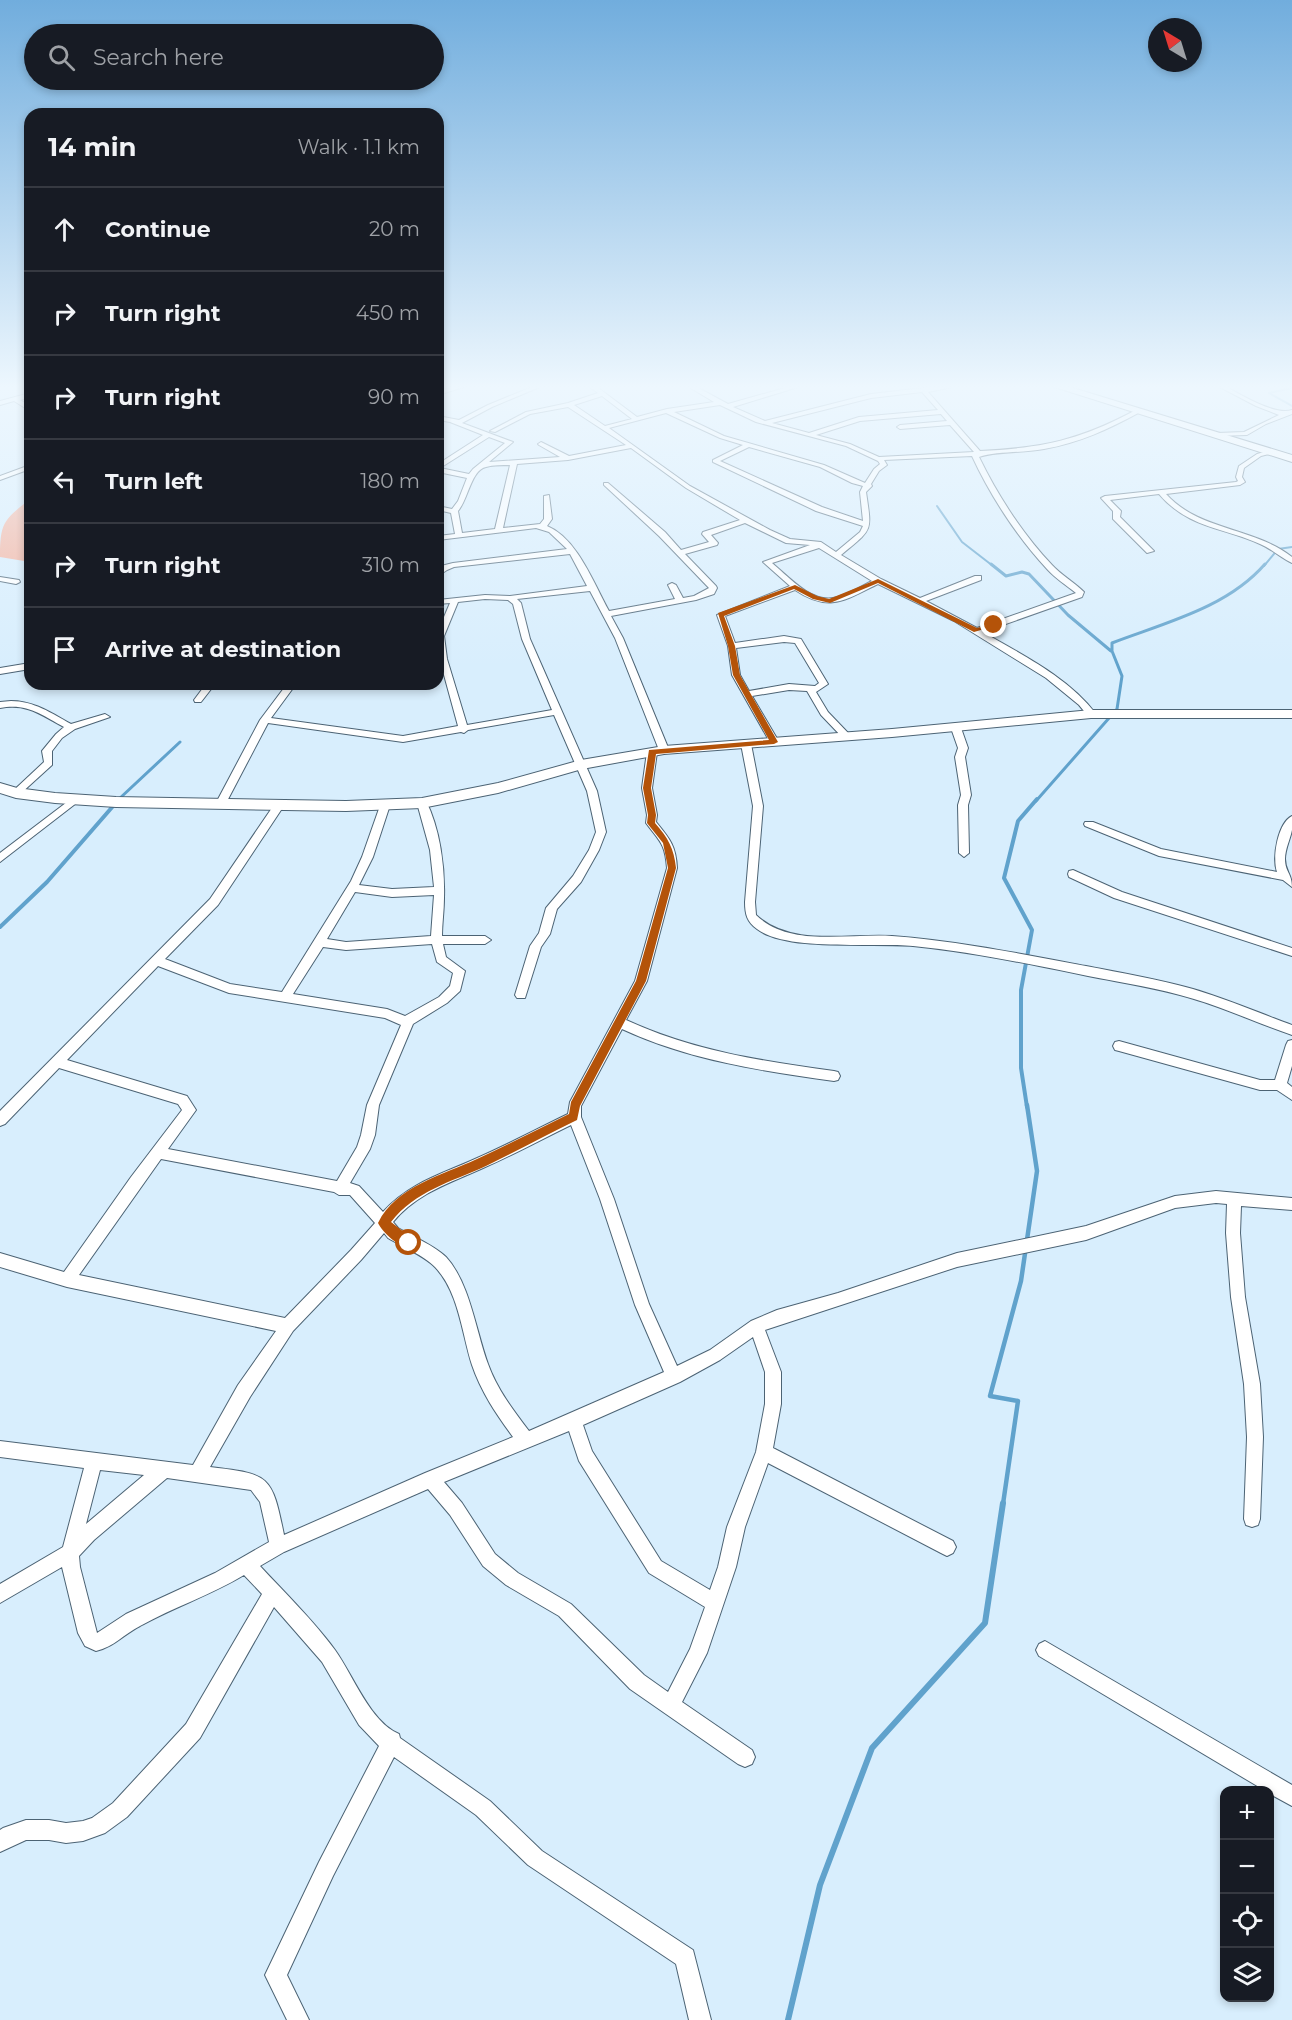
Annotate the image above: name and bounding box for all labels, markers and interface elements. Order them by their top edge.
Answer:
north arrow [1148,18,1202,72]
search box [24,24,444,90]
icon: search [45,41,78,74]
text: Search here [93,44,224,71]
text: 14 min [48,131,137,163]
text: Walk · 1.1 km [298,135,420,159]
icon: ahead [48,213,81,246]
text: Continue [105,216,211,243]
text: 20 m [369,217,420,241]
icon: right [48,297,81,330]
text: Turn right [105,300,220,327]
text: 450 m [356,301,420,325]
icon: right [48,381,81,414]
text: Turn right [105,384,220,411]
text: 90 m [368,385,420,409]
icon: left [48,465,81,498]
text: Turn left [105,468,203,495]
text: 180 m [360,469,420,493]
icon: right [48,549,81,582]
text: Turn right [105,552,220,579]
text: 310 m [362,553,420,577]
route end [980,611,1006,637]
icon: arrive [48,633,81,666]
text: Arrive at destination [105,636,341,663]
route start [395,1229,421,1255]
map controls [1220,1786,1274,2002]
button: + [1220,1786,1274,1840]
button: − [1220,1840,1274,1894]
button: locate [1220,1894,1274,1948]
button: layers [1220,1948,1274,2002]

